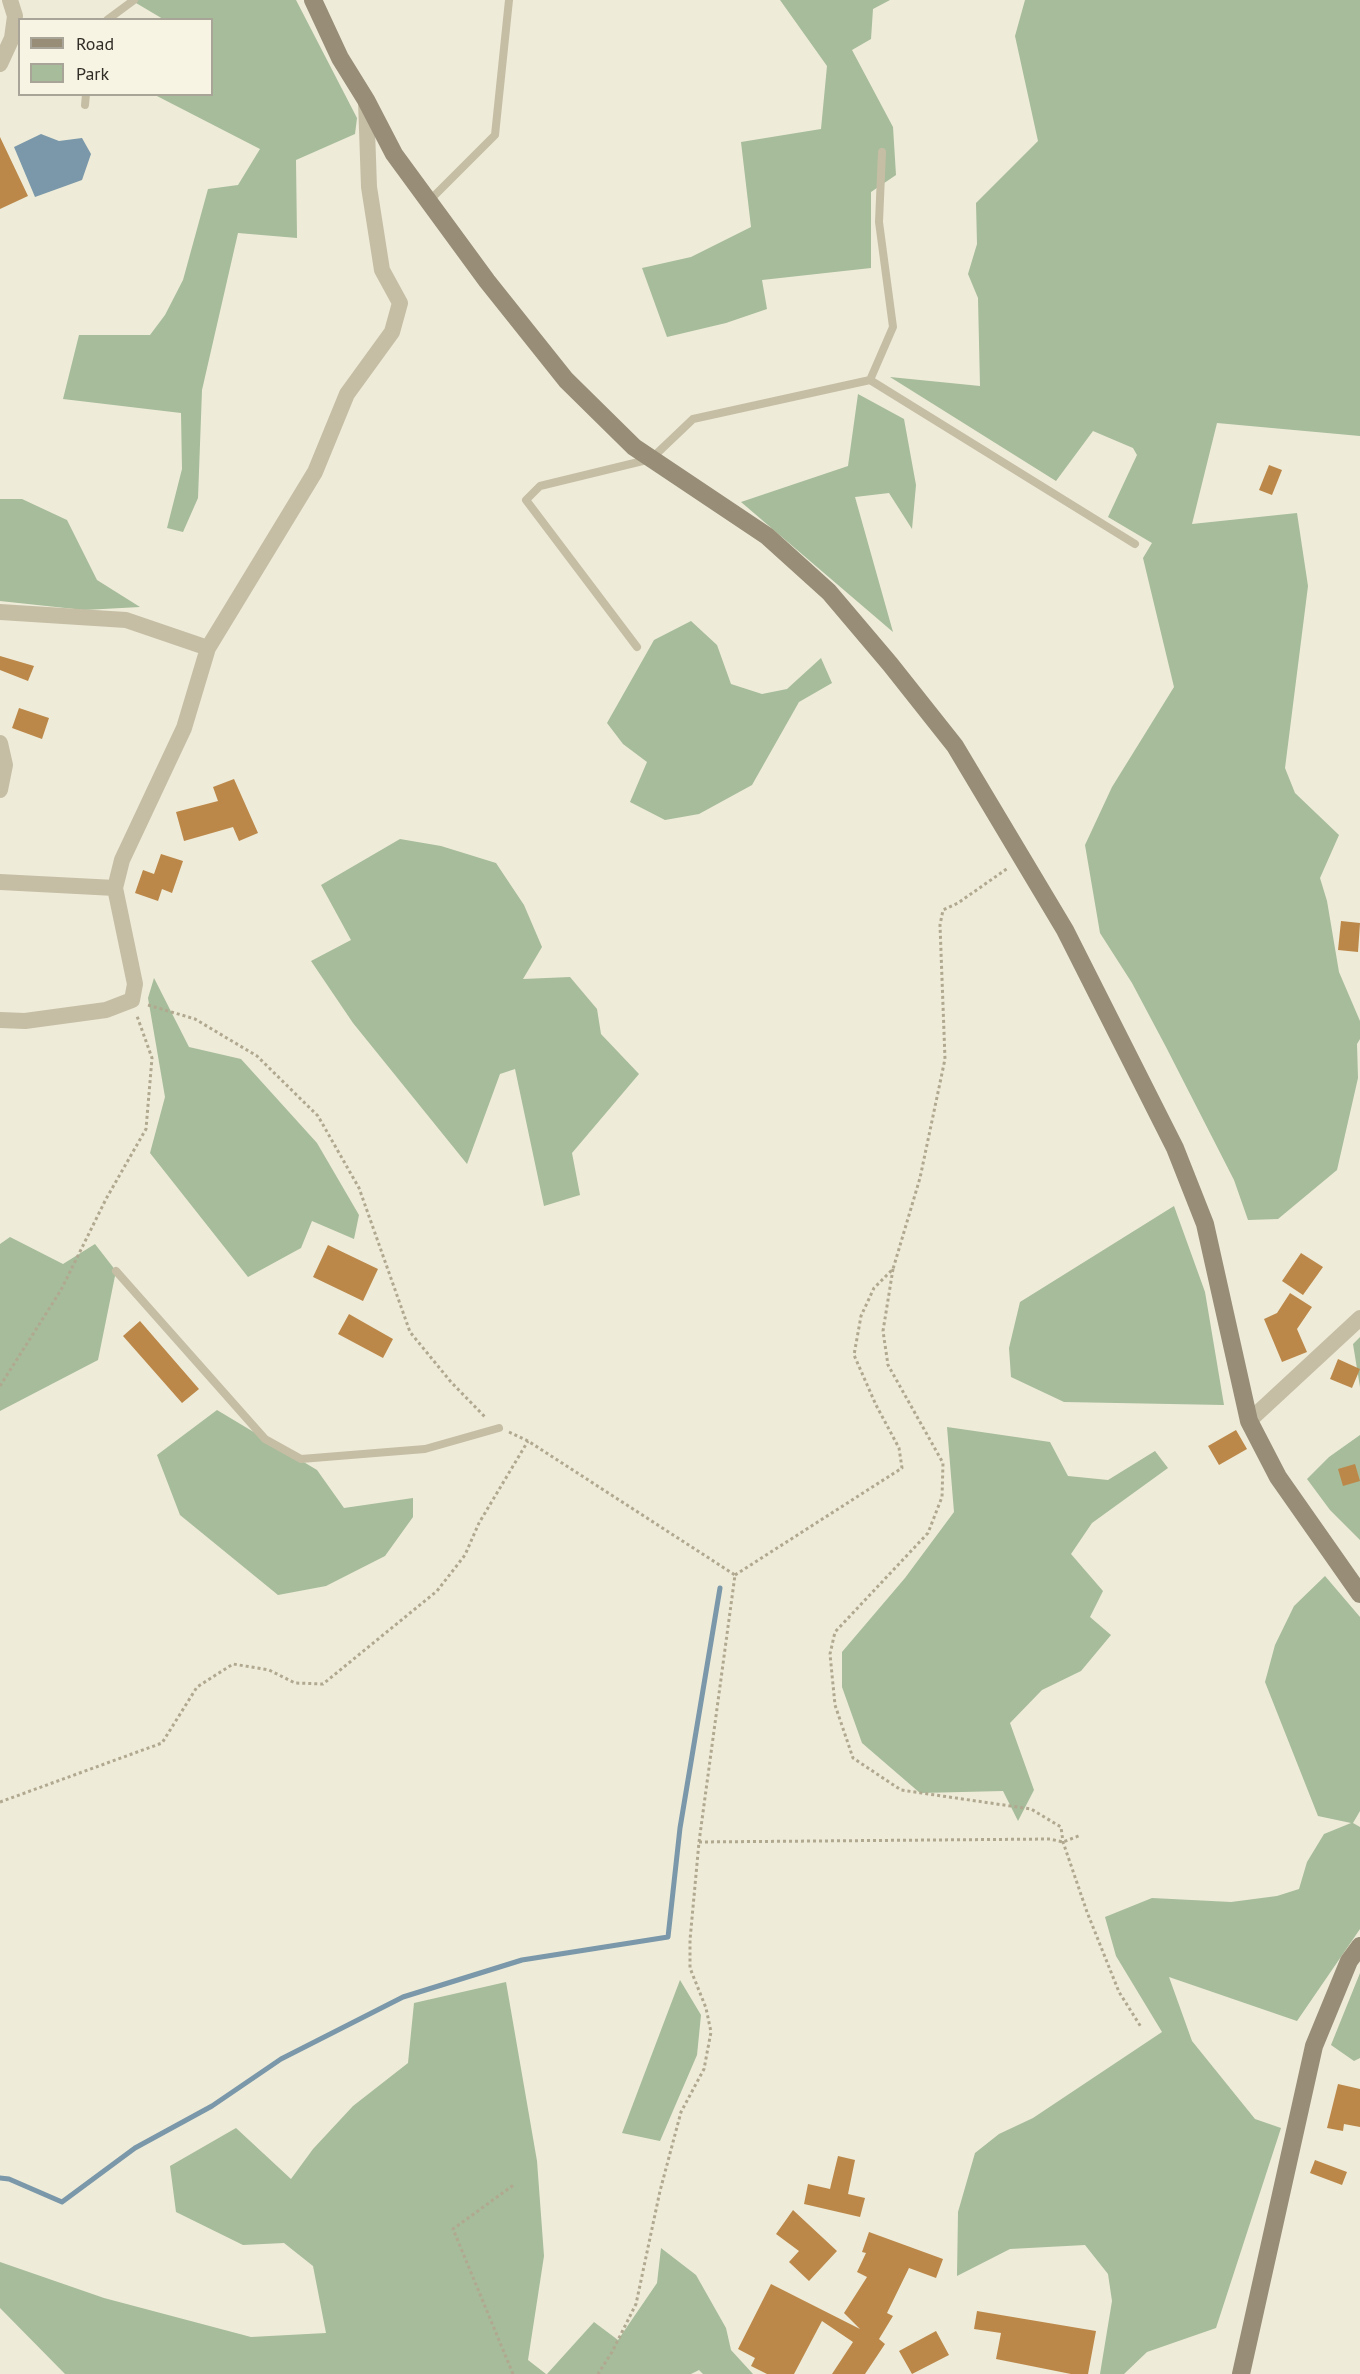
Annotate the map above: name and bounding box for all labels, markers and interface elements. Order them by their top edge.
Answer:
legend [18,18,213,96]
text: Road [76,32,114,55]
text: Park [76,62,109,85]

